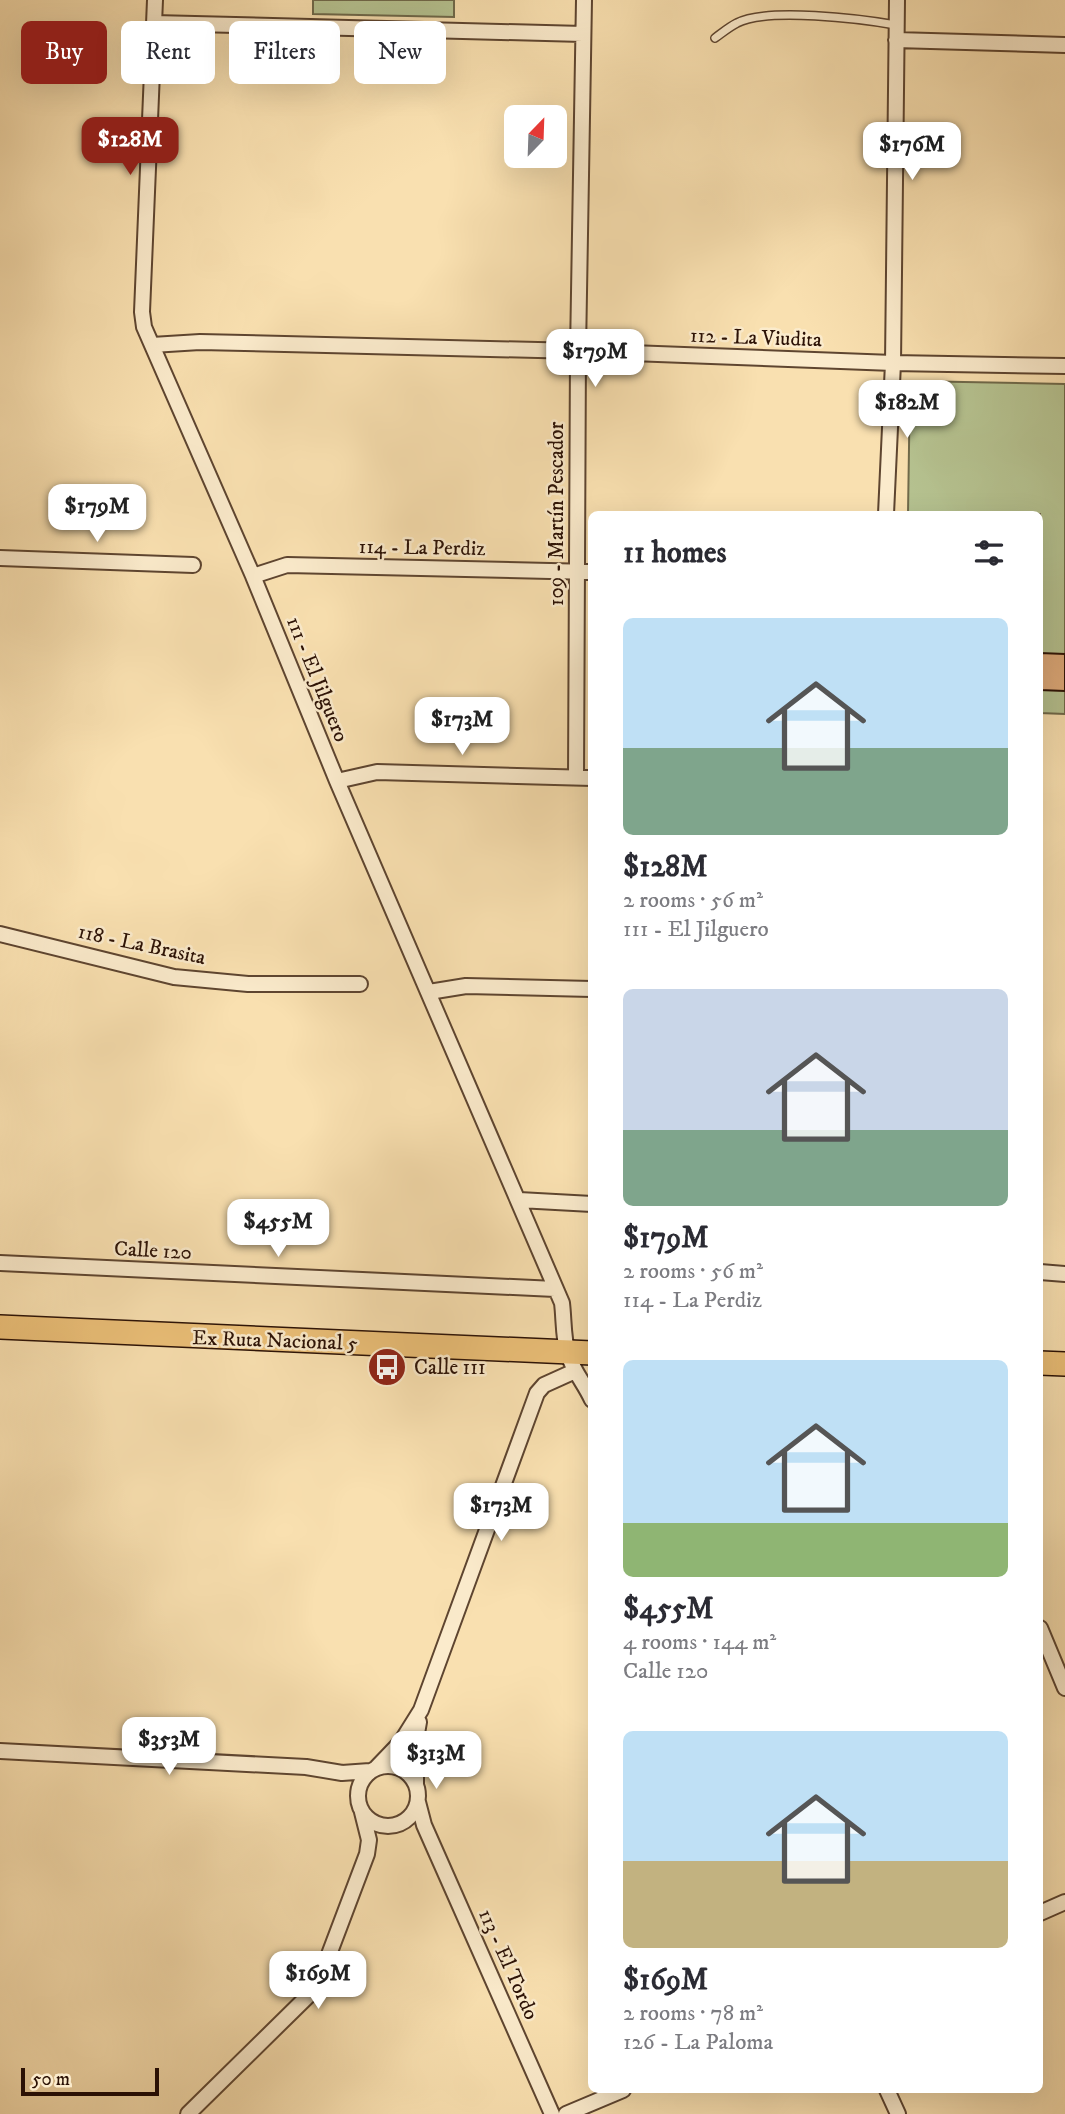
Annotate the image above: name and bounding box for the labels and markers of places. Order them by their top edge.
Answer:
pin: $128M [81,118,179,177]
pin: $176M [863,122,961,182]
pin: $179M [546,330,644,389]
pin: $182M [858,380,956,440]
pin: $179M [48,484,146,544]
pin: $173M [413,698,511,757]
pin: $455M [229,1200,327,1259]
bus stop icon: Calle 111 [366,1346,408,1388]
place label: Calle 111 [414,1355,486,1381]
pin: $173M [452,1484,550,1543]
pin: $353M [120,1718,218,1777]
pin: $313M [387,1732,485,1791]
pin: $169M [269,1952,367,2011]

